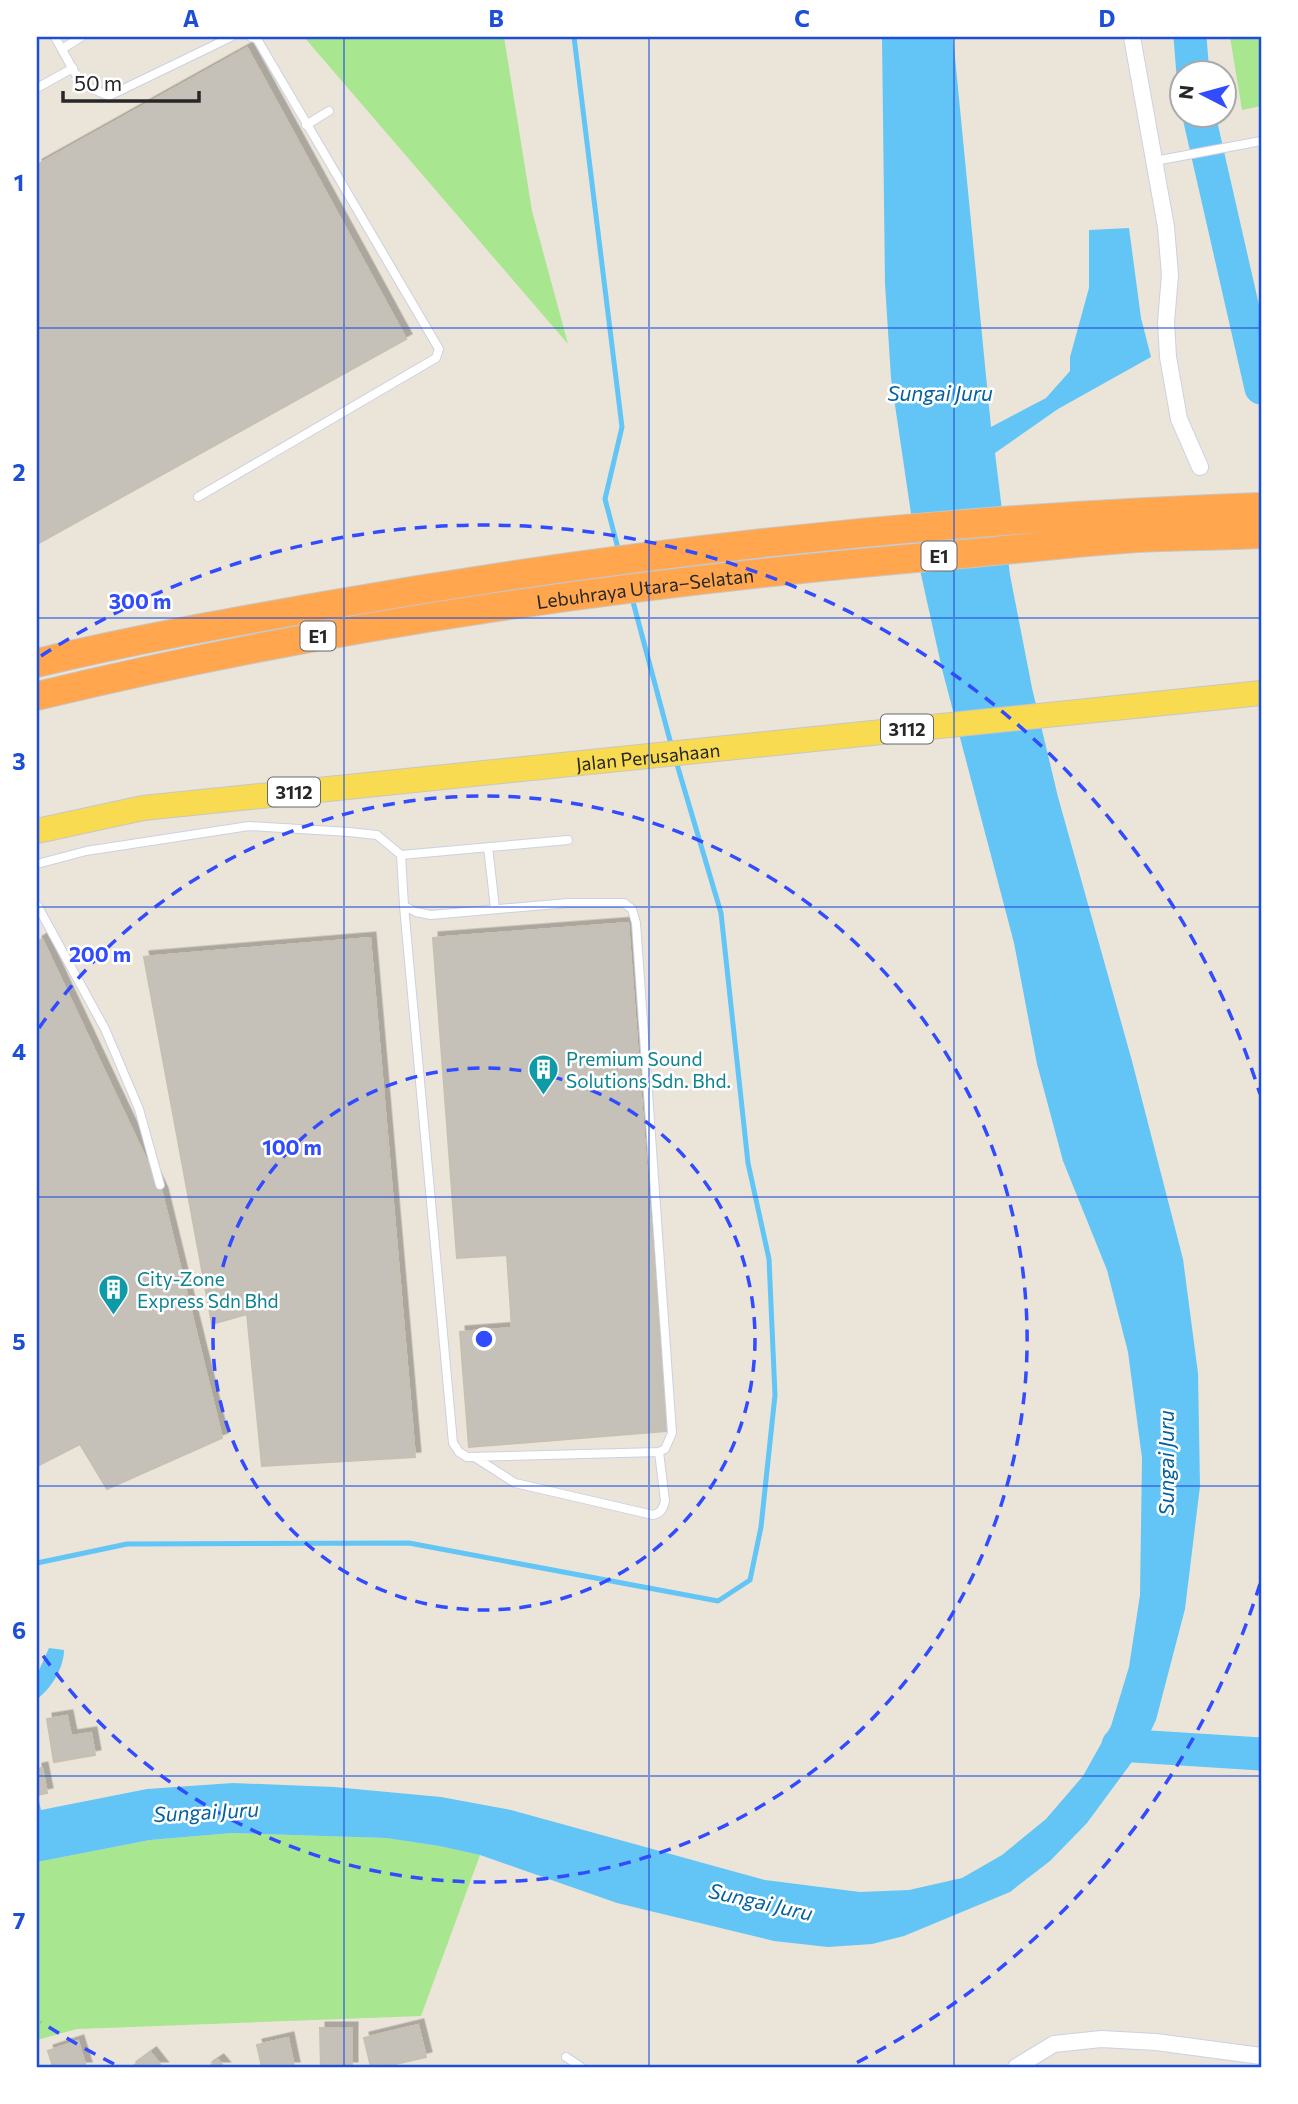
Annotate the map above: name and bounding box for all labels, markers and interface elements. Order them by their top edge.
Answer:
text: A [183,4,200,32]
text: B [488,4,504,32]
text: C [794,4,810,32]
text: D [1099,4,1116,32]
scale bar [63,60,200,104]
north arrow [1168,60,1238,130]
text: 50 m [74,70,122,95]
text: N [1173,84,1198,100]
text: 1 [14,168,24,196]
water label: Sungai Juru [887,380,993,405]
text: 2 [12,458,26,486]
road number: E1 [922,542,956,570]
street label: Lebuhraya Utara–Selatan [535,563,755,613]
text: 300 m [109,588,171,613]
road number: E1 [300,622,336,650]
road number: 3112 [881,714,933,744]
street label: Jalan Perusahaan [575,737,721,775]
text: 3 [12,747,26,775]
road number: 3112 [268,778,320,806]
text: 200 m [69,941,131,966]
text: 4 [12,1037,26,1065]
place label: Premium Sound Solutions Sdn. Bhd. [566,1047,731,1092]
building icon: Premium Sound Solutions Sdn. Bhd. [526,1052,560,1096]
text: 100 m [262,1134,322,1159]
place label: City-Zone Express Sdn Bhd [137,1267,279,1312]
building icon: City-Zone Express Sdn Bhd [97,1272,131,1316]
text: 5 [12,1327,26,1355]
centre of rings [472,1327,496,1351]
water label: Sungai Juru [1153,1410,1178,1516]
text: 6 [12,1616,26,1644]
water label: Sungai Juru [153,1796,260,1826]
water label: Sungai Juru [707,1877,816,1925]
text: 7 [13,1906,25,1934]

